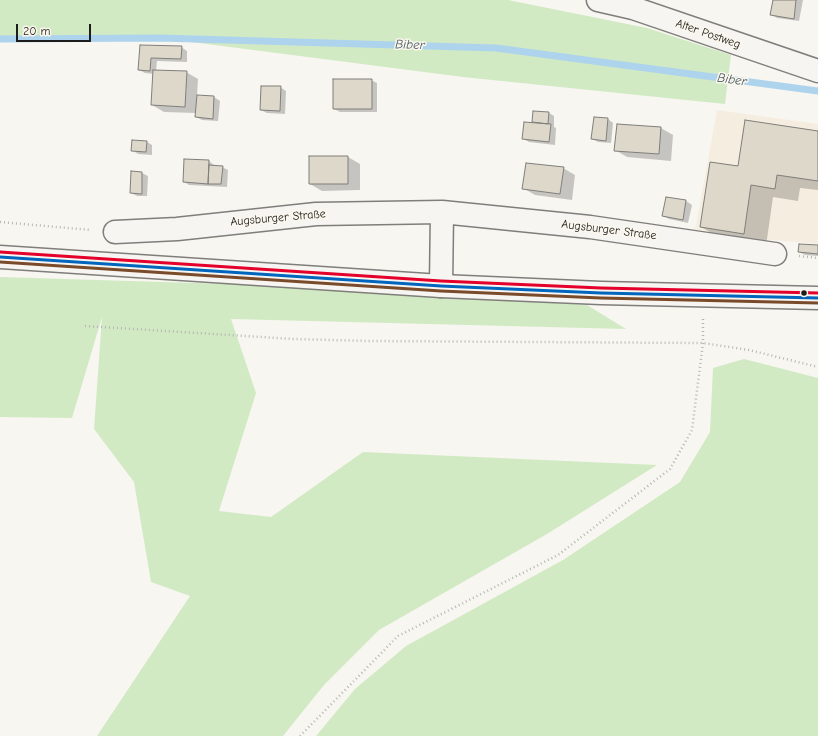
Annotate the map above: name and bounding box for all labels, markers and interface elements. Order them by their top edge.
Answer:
scale bar [18,16,93,42]
street label: Alter Postweg [674,16,742,52]
text: 20 m [23,24,51,38]
water label: Biber [395,37,425,53]
water label: Biber [716,70,748,90]
street label: Augsburger Straße [230,207,326,229]
street label: Augsburger Straße [561,217,657,243]
unlabelled marker [799,288,809,298]

